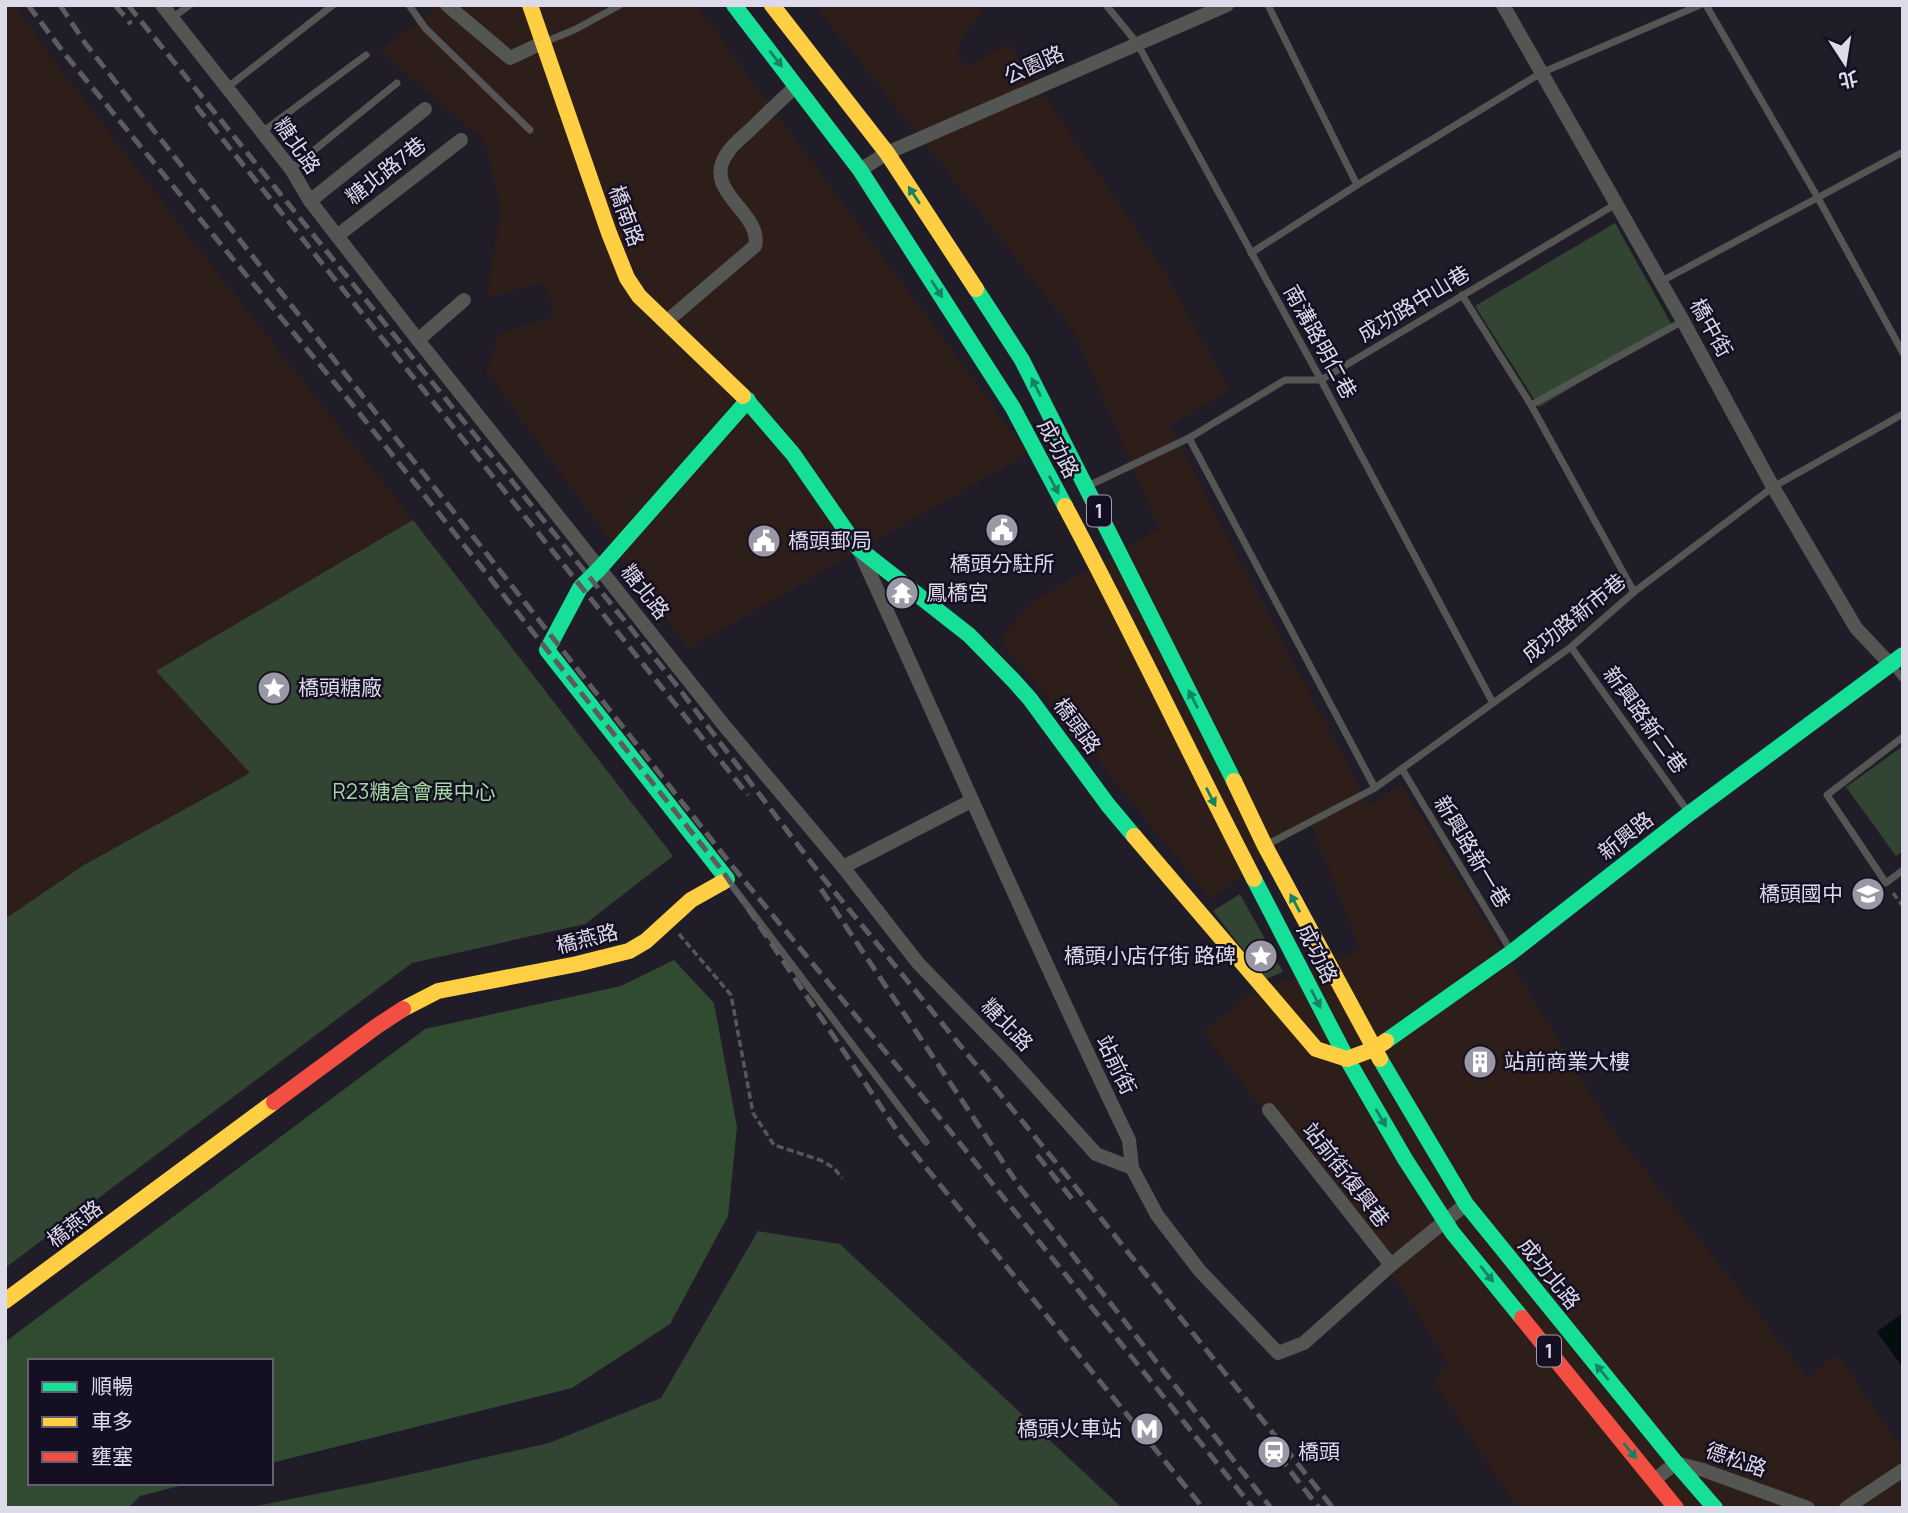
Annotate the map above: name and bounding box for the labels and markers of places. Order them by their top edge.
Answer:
public building icon: 橋頭分駐所 [983,511,1021,549]
public building icon: 橋頭郵局 [745,522,783,560]
place label: 橋頭郵局 [788,526,872,554]
place label: 橋頭分駐所 [950,549,1055,577]
temple icon: 鳳橋宮 [883,574,921,612]
place label: 鳳橋宮 [926,578,989,606]
place icon: 橋頭糖廠 [255,669,293,707]
place label: 橋頭糖廠 [298,673,382,701]
school or university icon: 橋頭國中 [1849,875,1887,913]
place label: 橋頭國中 [1759,879,1843,907]
place icon: 橋頭小店仔街 路碑 [1242,937,1280,975]
place label: 橋頭小店仔街 路碑 [1064,941,1236,969]
building icon: 站前商業大樓 [1461,1043,1499,1081]
place label: 站前商業大樓 [1504,1047,1630,1075]
metro station icon: 橋頭火車站 [1128,1410,1166,1448]
place label: 橋頭火車站 [1017,1414,1122,1442]
station icon: 橋頭 [1255,1433,1293,1471]
place label: 橋頭 [1298,1437,1340,1465]

